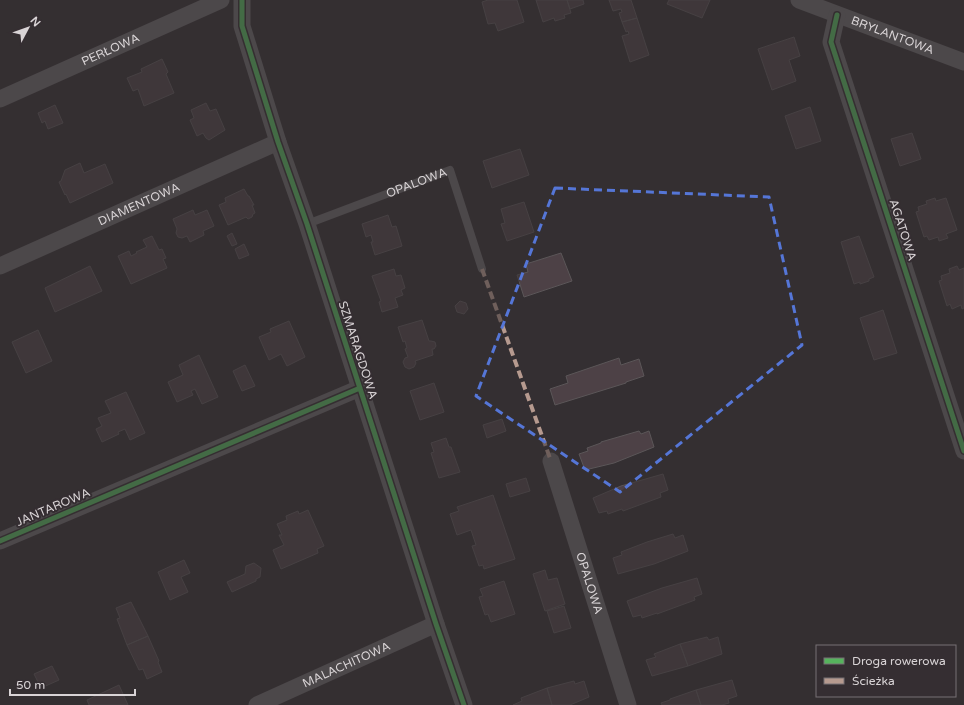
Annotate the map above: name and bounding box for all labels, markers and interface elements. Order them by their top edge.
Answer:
north arrow [8,8,48,48]
street label: BRYLANTOWA [849,13,936,57]
text: N [27,14,43,29]
street label: PERŁOWA [79,30,142,69]
street label: OPALOWA [384,165,449,201]
street label: DIAMENTOWA [96,180,182,228]
street label: AGATOWA [886,197,920,263]
street label: SZMARAGDOWA [336,299,380,401]
street label: JANTAROWA [14,485,92,529]
street label: OPALOWA [573,550,606,616]
street label: MALACHITOWA [300,639,392,691]
legend [816,645,956,697]
text: Droga rowerowa [852,654,946,668]
scale bar [10,671,135,697]
text: Ścieżka [852,674,895,688]
text: 50 m [16,678,45,692]

